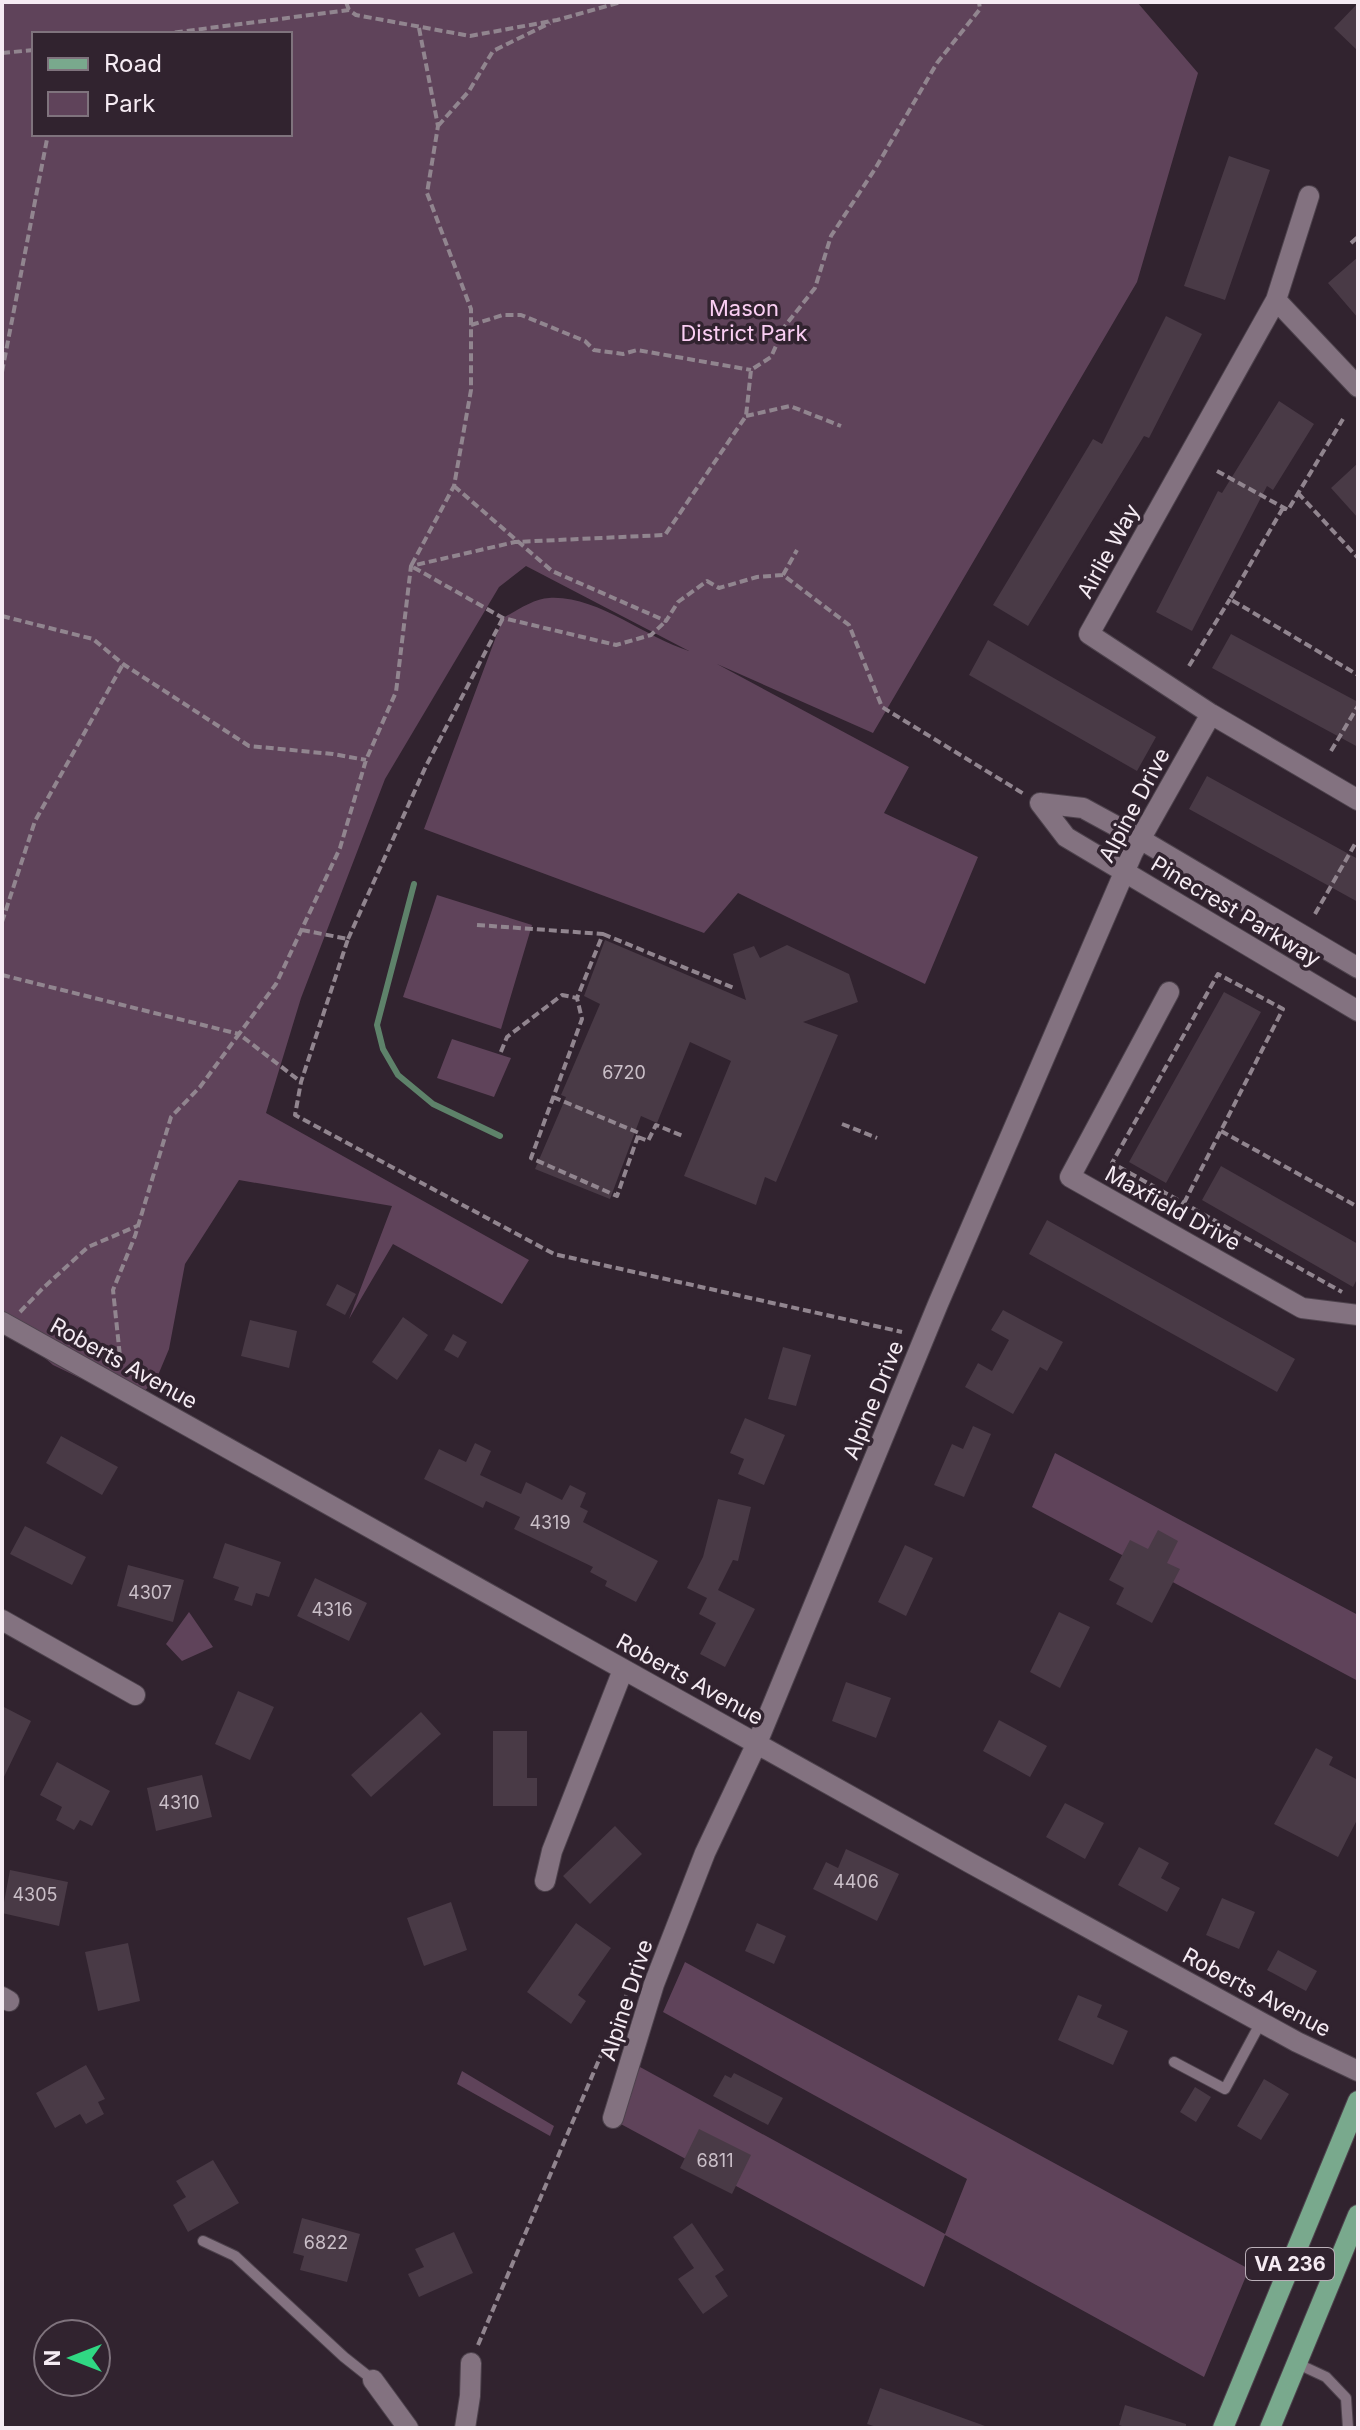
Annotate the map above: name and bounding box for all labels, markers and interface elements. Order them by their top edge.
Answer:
legend [32,32,292,136]
text: Road [104,49,162,78]
text: Park [104,89,155,118]
park label: Mason District Park [680,295,808,346]
street label: Airlie Way [1071,499,1145,603]
street label: Alpine Drive [1093,743,1175,867]
street label: Pinecrest Parkway [1147,850,1325,972]
house number: 6720 [602,1062,646,1083]
street label: Maxfield Drive [1101,1160,1245,1256]
street label: Roberts Avenue [46,1312,202,1414]
street label: Alpine Drive [837,1337,909,1463]
house number: 4319 [529,1512,571,1533]
house number: 4307 [128,1582,172,1603]
house number: 4316 [311,1599,353,1620]
street label: Roberts Avenue [612,1628,768,1730]
house number: 4310 [158,1792,200,1813]
house number: 4406 [833,1871,879,1892]
house number: 4305 [12,1884,58,1905]
street label: Alpine Drive [594,1936,658,2064]
street label: Roberts Avenue [1178,1942,1336,2042]
house number: 6811 [697,2150,733,2171]
house number: 6822 [304,2232,348,2253]
road number: VA 236 [1246,2248,1334,2280]
north arrow [32,2318,112,2398]
text: N [39,2350,65,2366]

